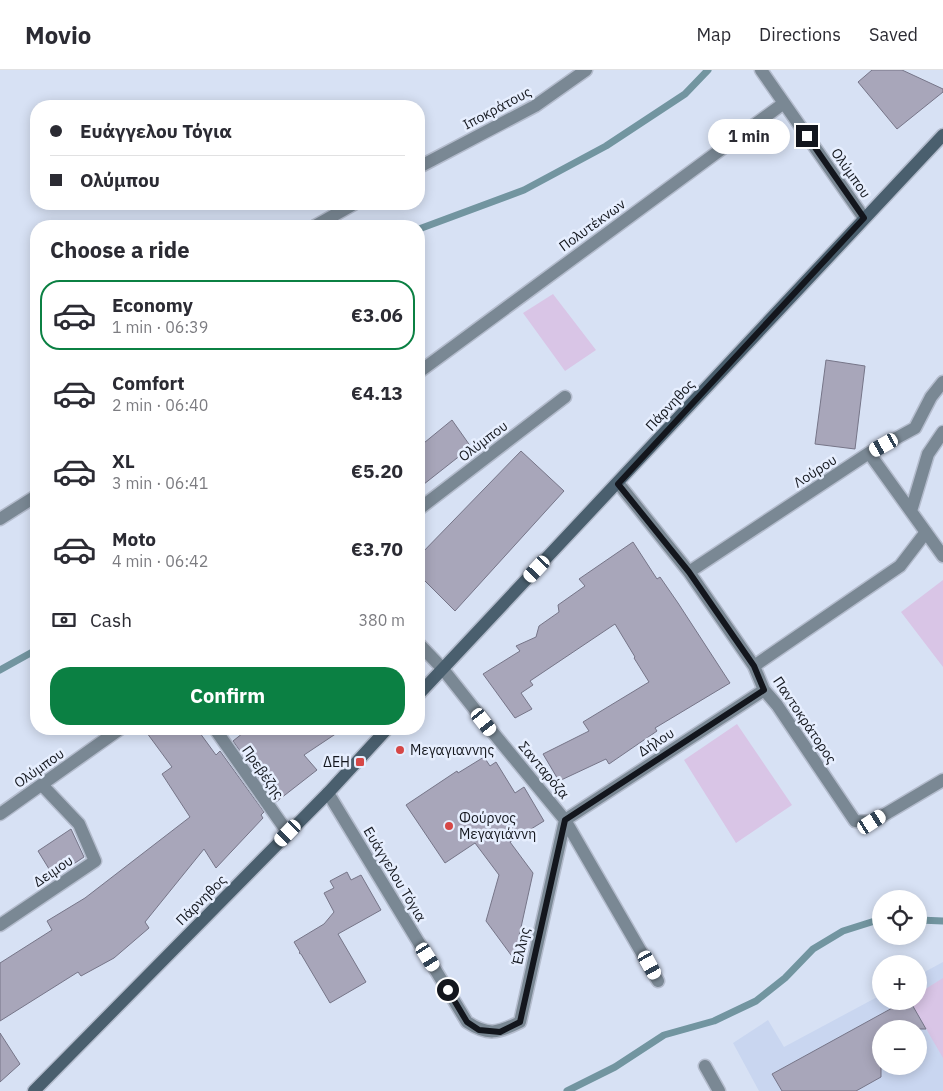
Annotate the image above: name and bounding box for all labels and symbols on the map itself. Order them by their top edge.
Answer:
street label: Ιποκράτους [460,82,535,134]
callout: 1 min [707,118,790,154]
route end [796,125,818,147]
street label: Ολύμπου [827,144,875,202]
street label: Πολυτέκνων [555,195,629,255]
street label: Πάρνηθος [642,375,699,435]
street label: Ολύμπου [455,417,511,465]
car [867,431,900,459]
street label: Λούρου [790,450,840,492]
car [521,553,552,585]
street label: Παντοκράτορος [769,673,841,767]
car [468,706,499,738]
street label: Δήλου [634,724,678,760]
street label: Σανταρόζα [515,738,573,802]
place label: Μεγαγιαννης [410,741,494,759]
street label: Πρεβέζης [238,742,288,802]
street label: Ολύμπου [10,744,68,792]
marker: Μεγαγιαννης [394,744,406,756]
place label: ΔΕΗ [323,753,350,771]
marker: ΔΕΗ [354,756,366,768]
car [855,808,888,836]
place label: Φούρνος Μεγαγιάννη [459,809,536,843]
car [272,817,303,849]
marker: Φούρνος Μεγαγιάννη [443,820,455,832]
street label: Ευάγγελου Τόγια [360,823,430,925]
street label: Δειμου [30,851,76,891]
street label: Πάρνηθος [172,871,230,929]
street label: Έλλης [508,925,534,967]
car [413,940,442,974]
car [636,948,663,982]
route start [437,979,459,1001]

